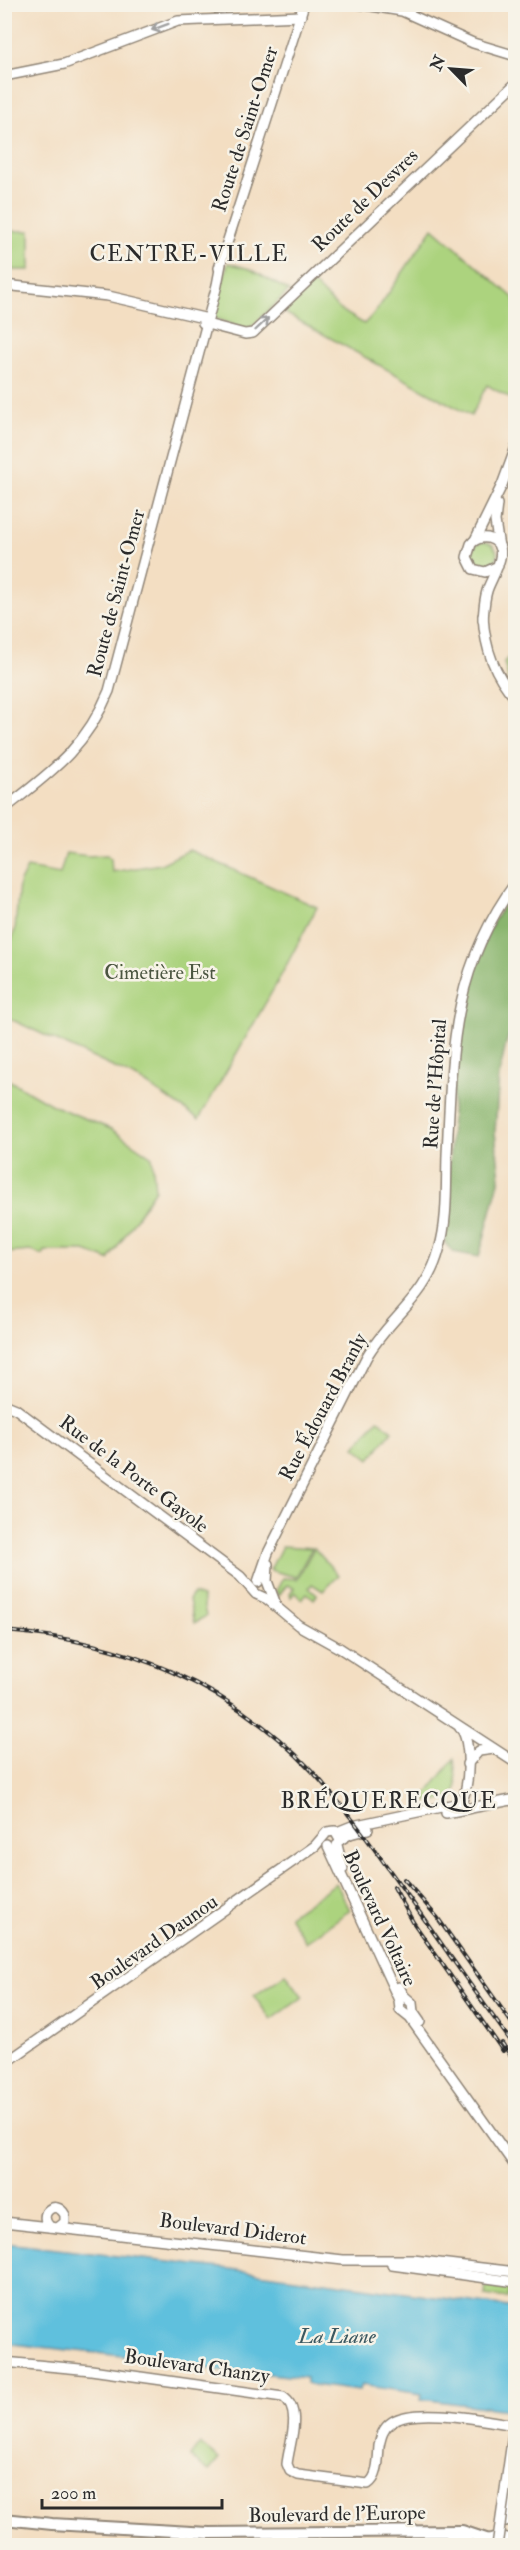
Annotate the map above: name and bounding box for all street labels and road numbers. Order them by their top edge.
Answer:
street label: Route de Saint-Omer [206,42,284,215]
street label: Route de Desvres [307,143,423,257]
street label: Route de Saint-Omer [82,506,151,680]
street label: Rue de l'Hôpital [418,1018,453,1150]
street label: Rue Édouard Branly [273,1327,373,1485]
street label: Rue de la Porte Gayole [54,1410,214,1538]
street label: Boulevard Voltaire [338,1846,422,1990]
street label: Boulevard Daunou [86,1889,222,1995]
street label: Boulevard Diderot [158,2208,308,2250]
street label: Boulevard Chanzy [123,2343,273,2389]
street label: Boulevard de l'Europe [248,2500,426,2529]

